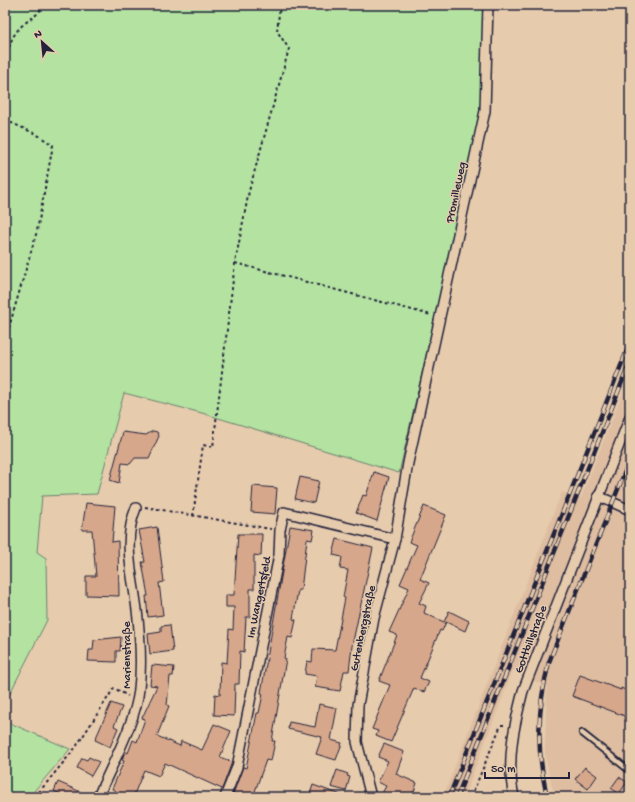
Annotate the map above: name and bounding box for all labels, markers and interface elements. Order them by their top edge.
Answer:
north arrow [22,22,62,62]
text: N [32,28,44,42]
street label: Promilleweg [443,160,470,225]
street label: Im Wangertsfeld [244,554,276,639]
street label: Gutenbergstraße [348,583,380,673]
street label: Gottbillstraße [513,603,552,676]
street label: Marienstraße [121,620,135,689]
scale bar [485,754,569,780]
text: 50 m [491,763,516,777]

